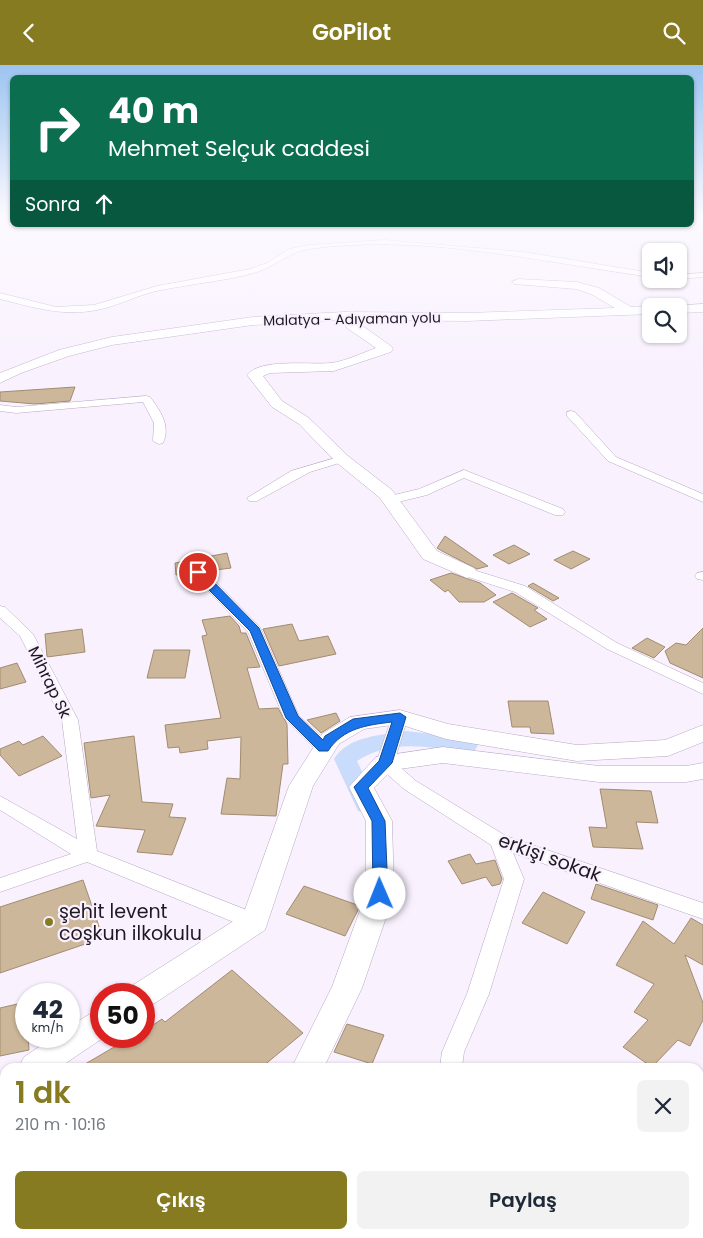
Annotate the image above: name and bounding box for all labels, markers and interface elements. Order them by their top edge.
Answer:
text: GoPilot [312,17,391,48]
icon: back [15,19,43,47]
icon: search [660,19,688,47]
text: 40 m [108,86,199,135]
icon: right [25,95,90,160]
text: Mehmet Selçuk caddesi [108,133,370,164]
icon: ahead [90,190,118,218]
text: Sonra [25,191,80,218]
map controls [642,243,687,343]
button: sound [642,243,687,288]
button: search [642,298,687,343]
street label: Malatya - Adıyaman yolu [263,307,441,331]
pin [177,551,219,593]
icon: arrive [184,558,212,586]
street label: Mihrap Sk [22,642,77,723]
street label: erkişi sokak [495,826,605,889]
position arrow [353,867,405,919]
place label: şehit levent coşkun ilkokulu [59,898,202,947]
marker: şehit levent coşkun ilkokulu [43,916,55,928]
speed limit sign: 50 [90,983,155,1048]
text: 42 [32,992,63,1027]
text: km/h [32,1019,63,1036]
text: 1 dk [15,1071,71,1114]
button: close [637,1080,689,1132]
text: 210 m · 10:16 [15,1113,106,1136]
button: Çıkış [15,1171,347,1229]
button: Paylaş [357,1171,689,1229]

